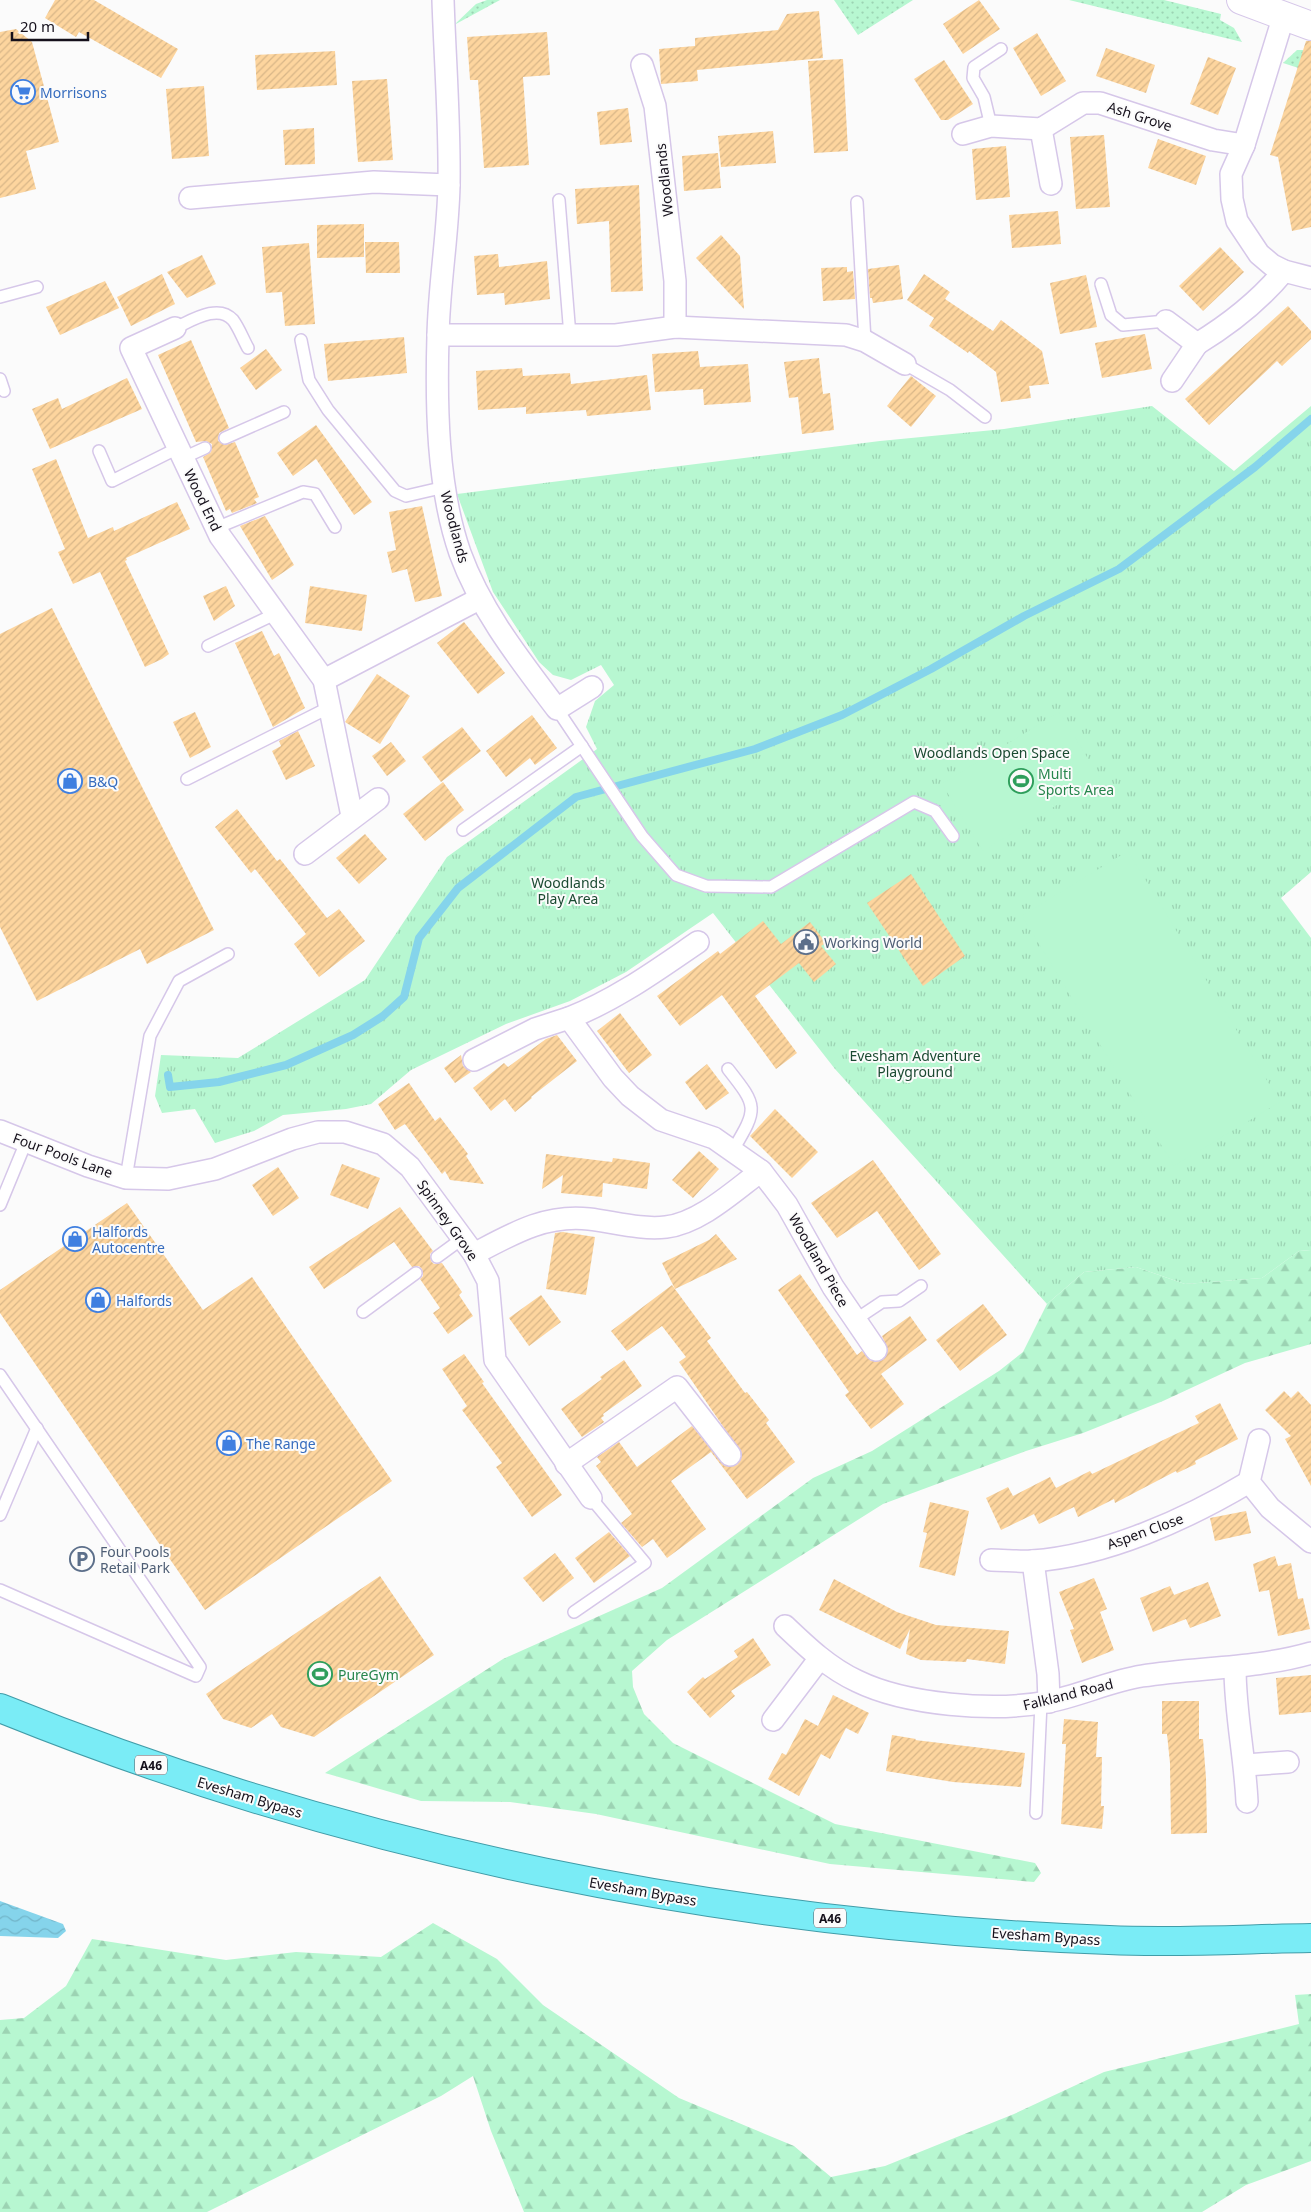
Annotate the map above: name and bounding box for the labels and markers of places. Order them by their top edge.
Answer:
supermarket icon: Morrisons [10,79,36,105]
place label: Morrisons [40,83,107,102]
place label: Multi Sports Area [1038,764,1114,799]
shop icon: B&Q [57,768,83,794]
sports icon: Multi Sports Area [1008,768,1034,794]
place label: B&Q [88,772,118,791]
public building icon: Working World [793,929,819,955]
place label: Working World [824,933,922,952]
place label: Halfords Autocentre [92,1222,165,1257]
shop icon: Halfords Autocentre [62,1226,88,1252]
shop icon: Halfords [85,1287,111,1313]
place label: Halfords [116,1291,172,1310]
shop icon: The Range [216,1430,242,1456]
place label: The Range [246,1434,316,1453]
place label: Four Pools Retail Park [100,1542,170,1577]
parking icon: Four Pools Retail Park [69,1546,95,1572]
sports icon: PureGym [307,1661,333,1687]
place label: PureGym [338,1665,399,1684]

